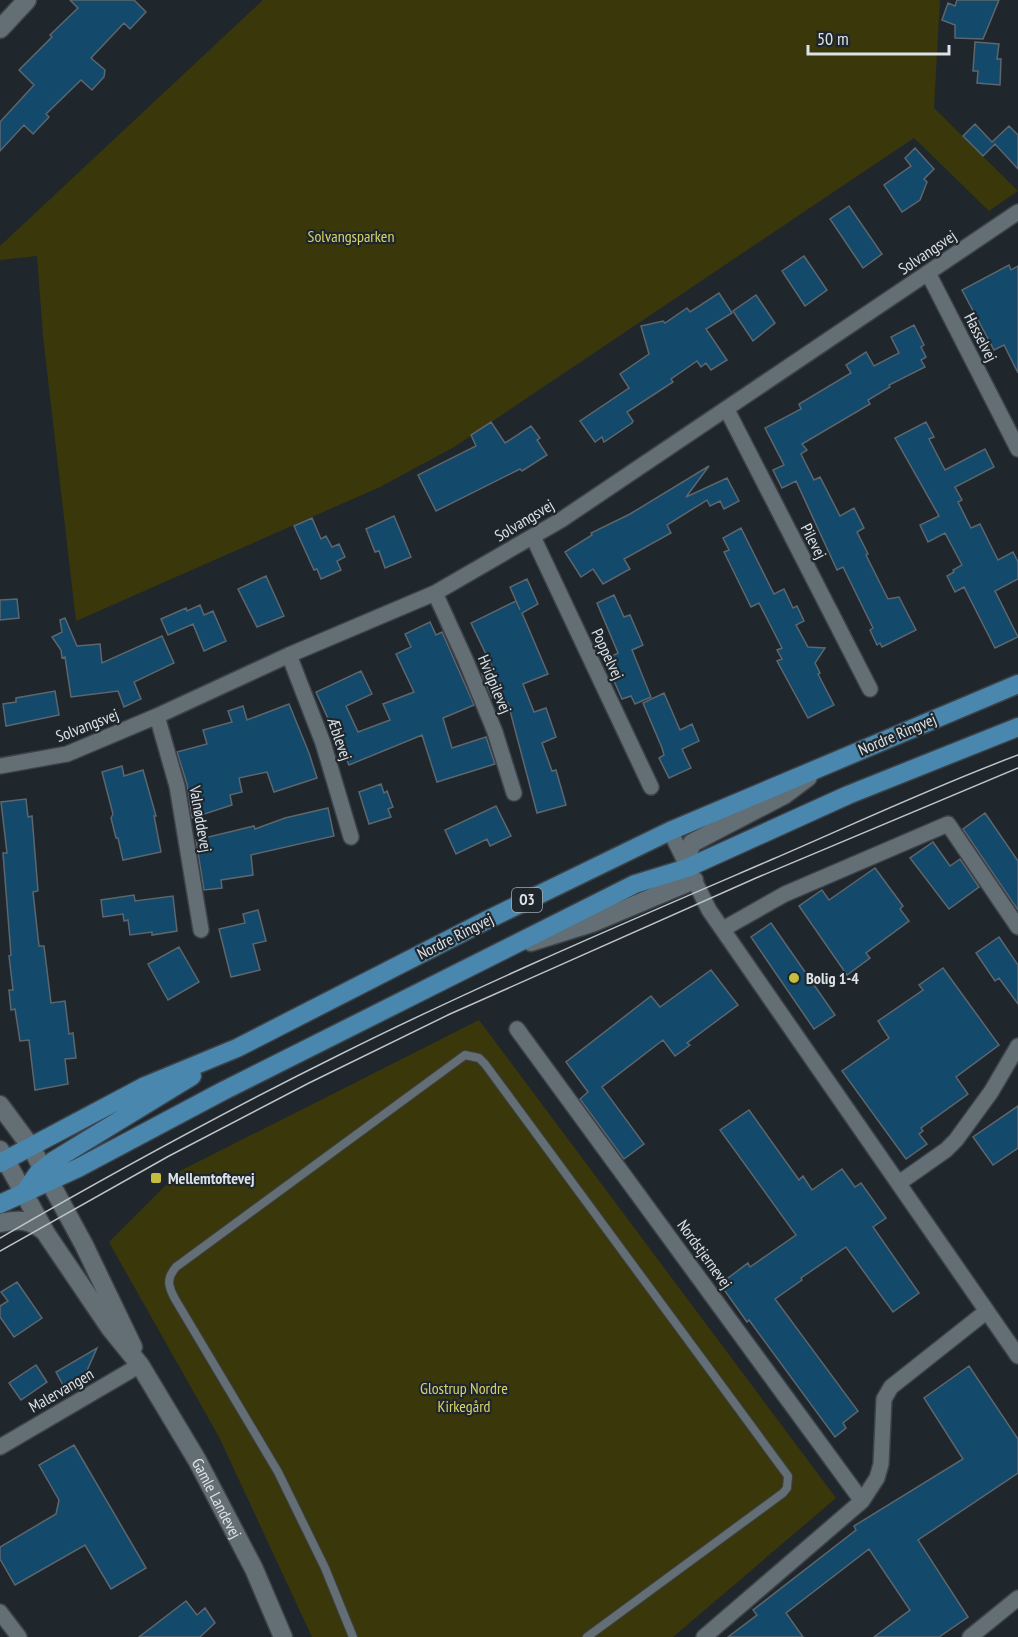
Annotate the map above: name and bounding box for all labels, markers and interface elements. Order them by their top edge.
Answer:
scale bar [808,18,949,56]
text: 50 m [817,27,849,50]
street label: Solvangsvej [894,225,960,279]
park label: Solvangsparken [308,226,394,246]
street label: Hasselvej [960,309,1002,365]
street label: Solvangsvej [491,495,557,545]
street label: Pilevej [797,520,831,562]
street label: Poppelvej [587,625,629,683]
street label: Hvidpilevej [474,652,516,716]
street label: Solvangsvej [53,704,121,746]
street label: Nordre Ringvej [855,709,939,759]
street label: Æblevej [323,714,357,763]
street label: Valnøddevej [185,783,217,854]
road number: O3 [512,888,542,912]
street label: Nordre Ringvej [414,908,496,964]
place label: Bolig 1-4 [806,968,859,988]
marker: Bolig 1-4 [787,971,801,985]
place label: Mellemtoftevej [168,1168,255,1188]
marker: Mellemtoftevej [149,1171,163,1185]
street label: Nordstjernevej [673,1215,737,1293]
street label: Malervangen [25,1363,97,1417]
park label: Glostrup Nordre Kirkegård [420,1378,508,1416]
street label: Gamle Landevej [188,1455,246,1542]

